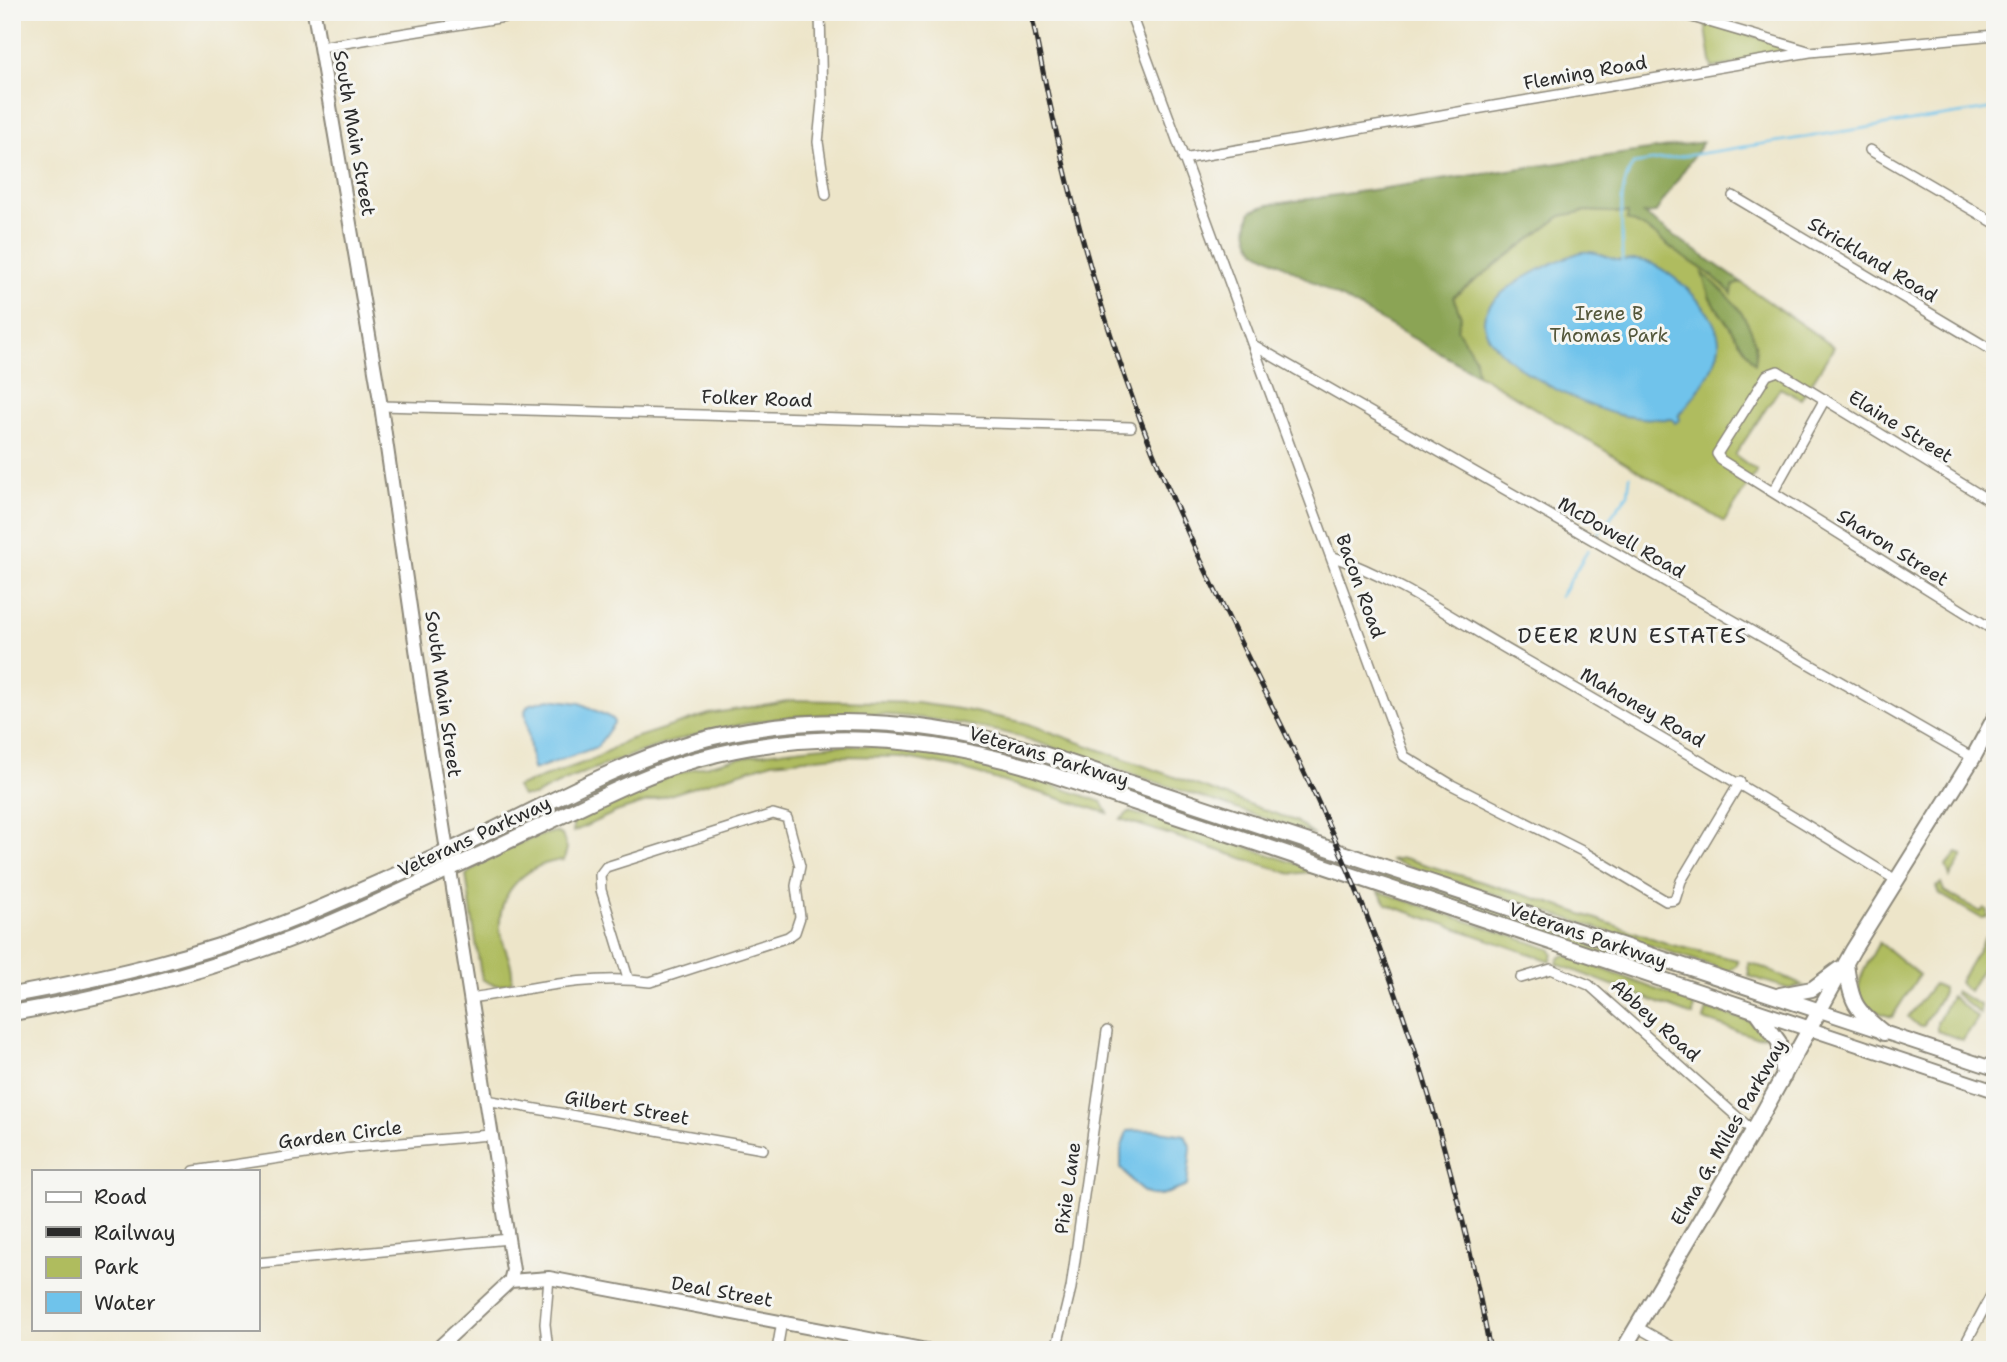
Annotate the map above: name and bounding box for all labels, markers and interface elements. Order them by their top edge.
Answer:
street label: South Main Street [328,48,381,218]
street label: Fleming Road [1521,49,1649,96]
street label: Strickland Road [1803,211,1942,308]
park label: Irene B Thomas Park [1550,301,1668,348]
street label: Folker Road [701,384,813,413]
street label: Elaine Street [1844,384,1958,468]
street label: McDowell Road [1553,491,1690,584]
street label: Sharon Street [1832,503,1953,592]
street label: Bacon Road [1330,531,1391,642]
street label: South Main Street [419,609,468,779]
district label: DEER RUN ESTATES [1518,622,1748,650]
street label: Mahoney Road [1576,662,1710,753]
street label: Veterans Parkway [966,720,1132,793]
street label: Veterans Parkway [394,790,555,883]
street label: Veterans Parkway [1505,897,1670,974]
street label: Abbey Road [1606,974,1706,1067]
street label: Elma G. Miles Parkway [1665,1034,1792,1230]
street label: Gilbert Street [563,1084,691,1131]
street label: Garden Circle [277,1114,403,1155]
street label: Pixie Lane [1049,1140,1086,1236]
legend [32,1170,259,1330]
text: Road [94,1183,147,1211]
text: Railway [94,1219,176,1247]
text: Park [94,1253,139,1281]
street label: Deal Street [669,1270,775,1313]
text: Water [94,1289,156,1317]

